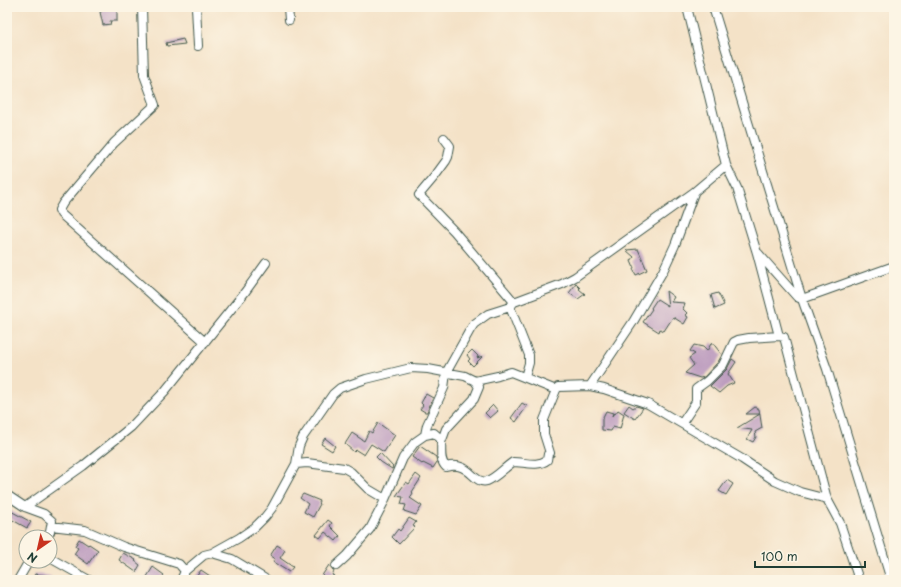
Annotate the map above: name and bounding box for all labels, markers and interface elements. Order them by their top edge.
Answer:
north arrow [18,529,58,569]
scale bar [755,543,865,569]
text: 100 m [761,547,798,565]
text: N [24,548,40,567]

